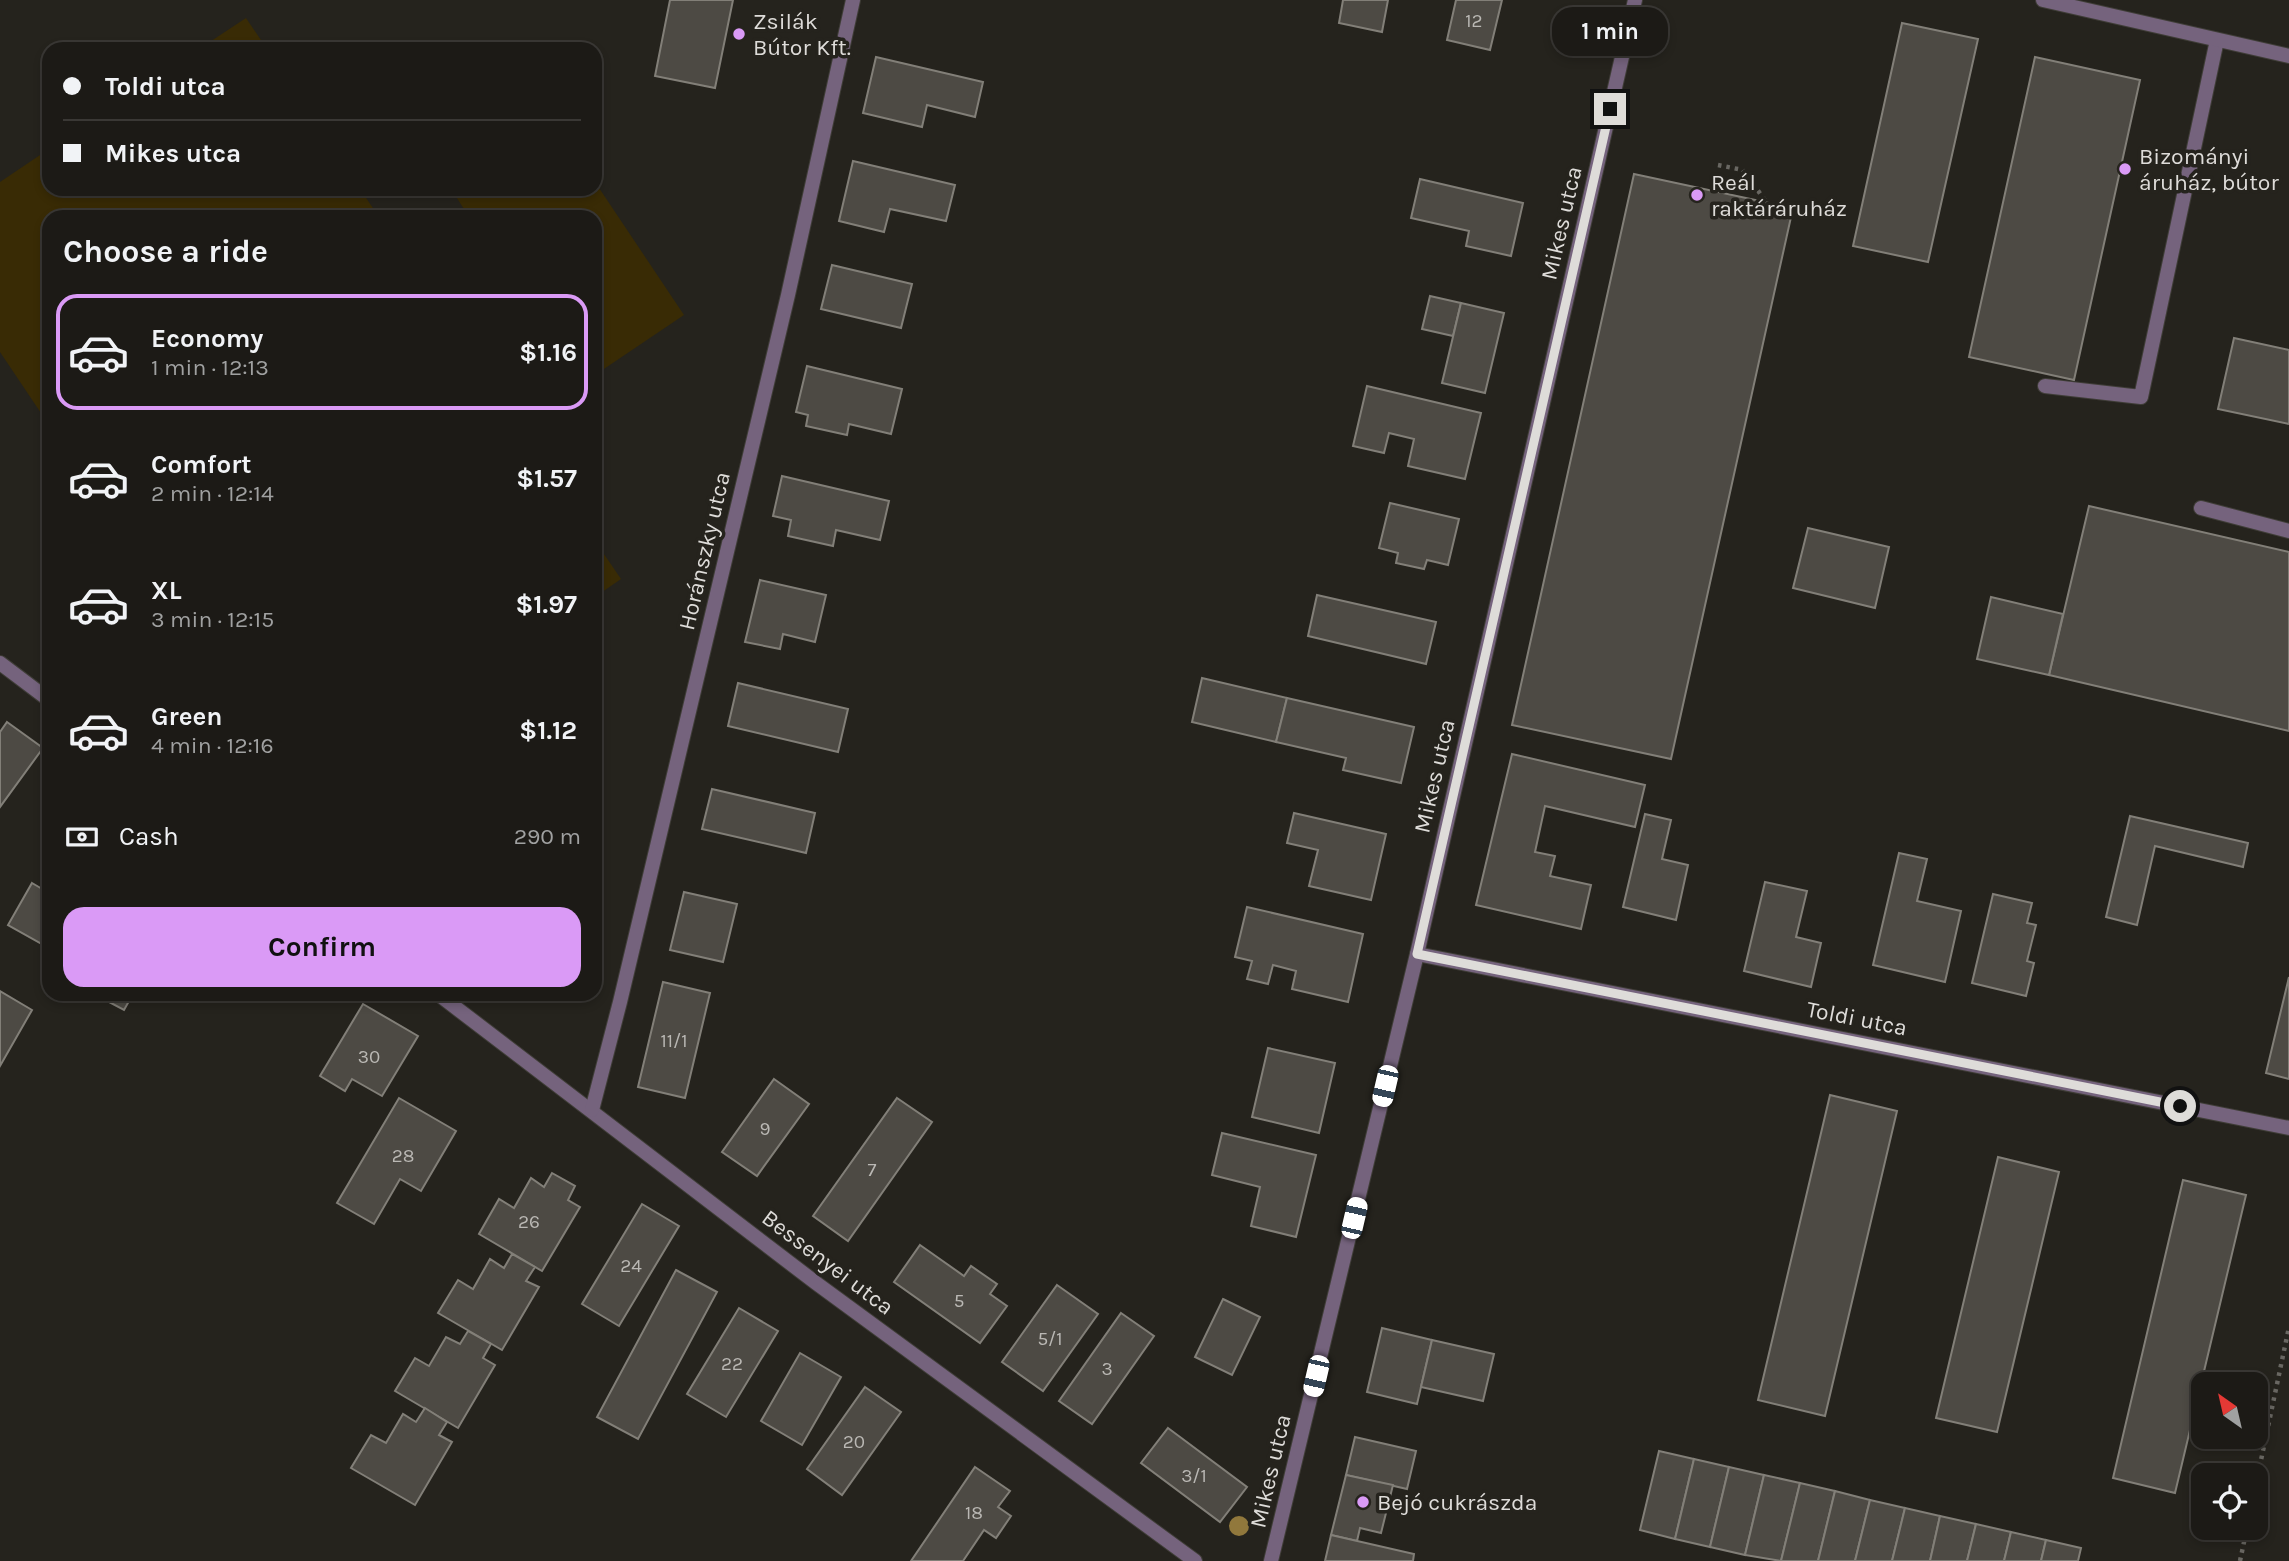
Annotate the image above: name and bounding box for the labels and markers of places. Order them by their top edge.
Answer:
place label: Zsilák Bútor Kft. [753,8,851,61]
marker: Zsilák Bútor Kft. [731,26,747,42]
place label: Bizományi áruház, bútor [2139,143,2279,196]
marker: Bizományi áruház, bútor [2117,161,2133,177]
place label: Reál raktáráruház [1711,169,1847,222]
marker: Reál raktáráruház [1689,187,1705,203]
place label: Bejó cukrászda [1377,1489,1537,1516]
marker: Bejó cukrászda [1355,1494,1371,1510]

